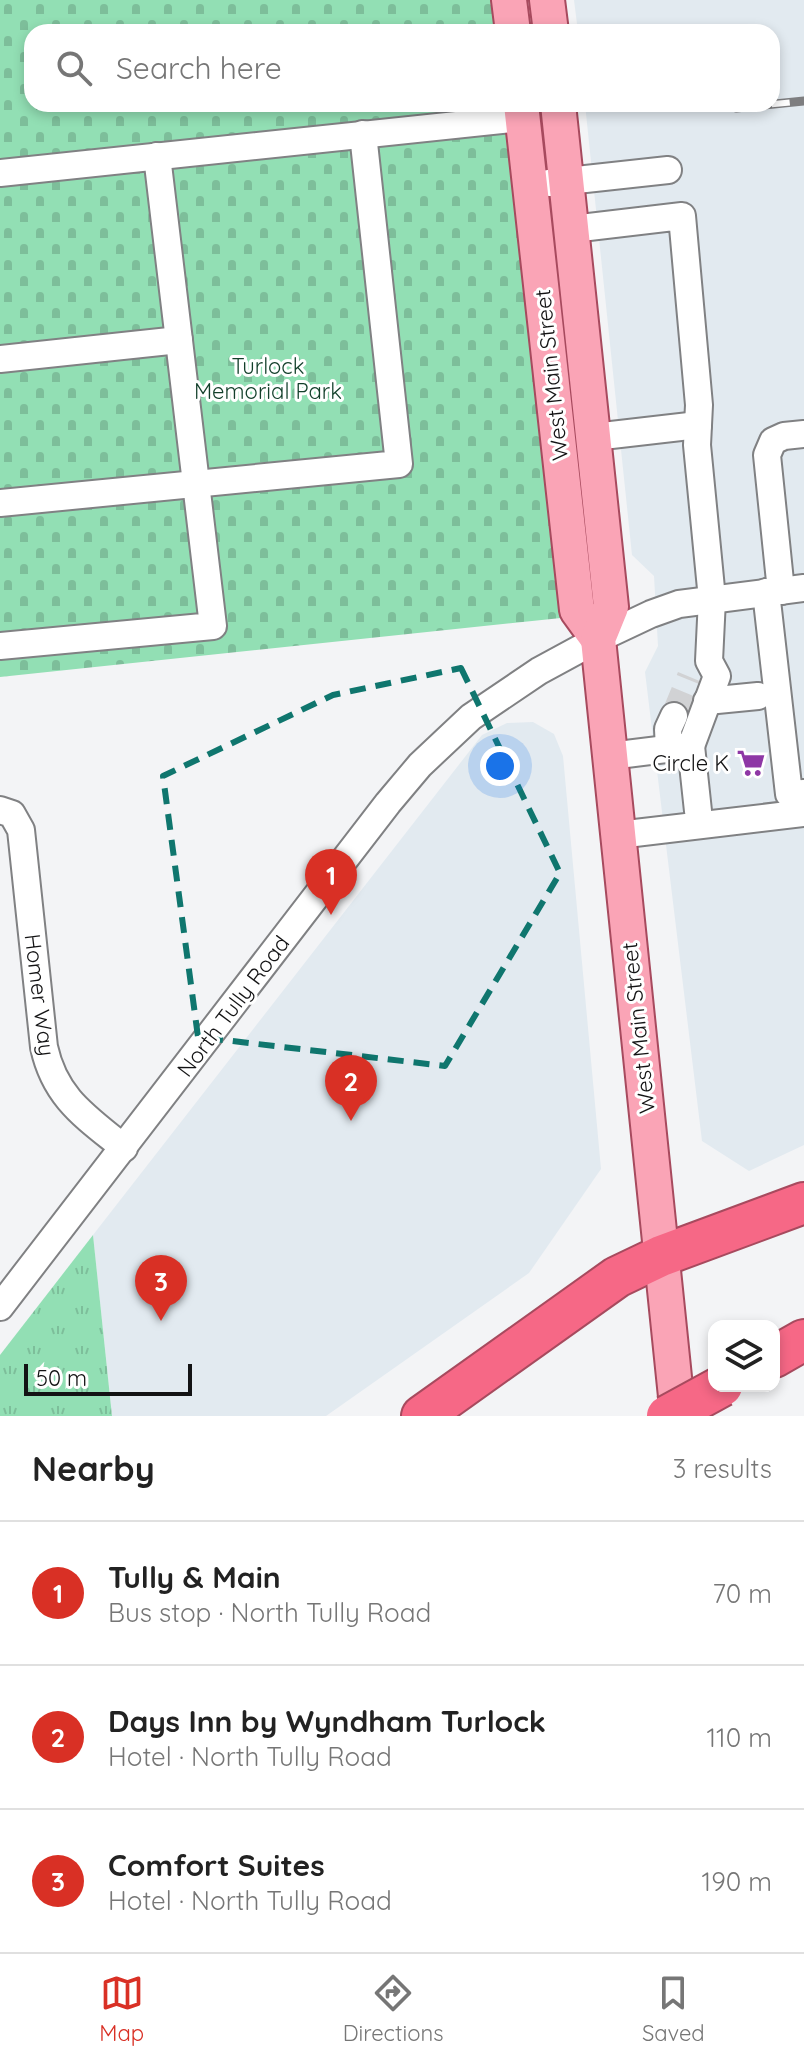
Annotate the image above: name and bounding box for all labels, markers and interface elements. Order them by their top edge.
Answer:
search box [24,24,780,112]
icon: search [52,46,96,90]
text: Search here [116,49,282,87]
street label: West Main Street [528,288,574,462]
park label: Turlock Memorial Park [194,352,342,405]
your location [480,746,520,786]
supermarket icon: Circle K [736,748,766,778]
place label: Circle K [652,749,729,777]
pin: 1 [305,849,357,915]
street label: North Tully Road [171,930,295,1082]
street label: Homer Way [19,932,61,1058]
street label: West Main Street [615,941,661,1115]
pin: 2 [325,1055,377,1121]
pin: 3 [135,1255,187,1321]
map controls [708,1320,780,1392]
button: layers [708,1320,780,1392]
scale bar [24,1360,192,1396]
text: 50 m [36,1364,87,1392]
text: Nearby [32,1447,155,1490]
text: 3 results [673,1452,772,1485]
text: Tully & Main [108,1558,281,1596]
text: 1 [53,1577,63,1610]
text: 70 m [712,1577,772,1610]
text: Bus stop · North Tully Road [108,1596,431,1629]
text: Days Inn by Wyndham Turlock [108,1702,546,1740]
text: 2 [51,1721,65,1754]
text: 110 m [706,1721,772,1754]
text: Hotel · North Tully Road [108,1740,392,1773]
text: Comfort Suites [108,1846,325,1884]
text: 3 [51,1865,65,1898]
text: 190 m [702,1865,772,1898]
text: Hotel · North Tully Road [108,1884,392,1917]
tab: Map [99,1971,144,2047]
tab: Directions [343,1971,443,2047]
tab: Saved [642,1971,705,2047]

